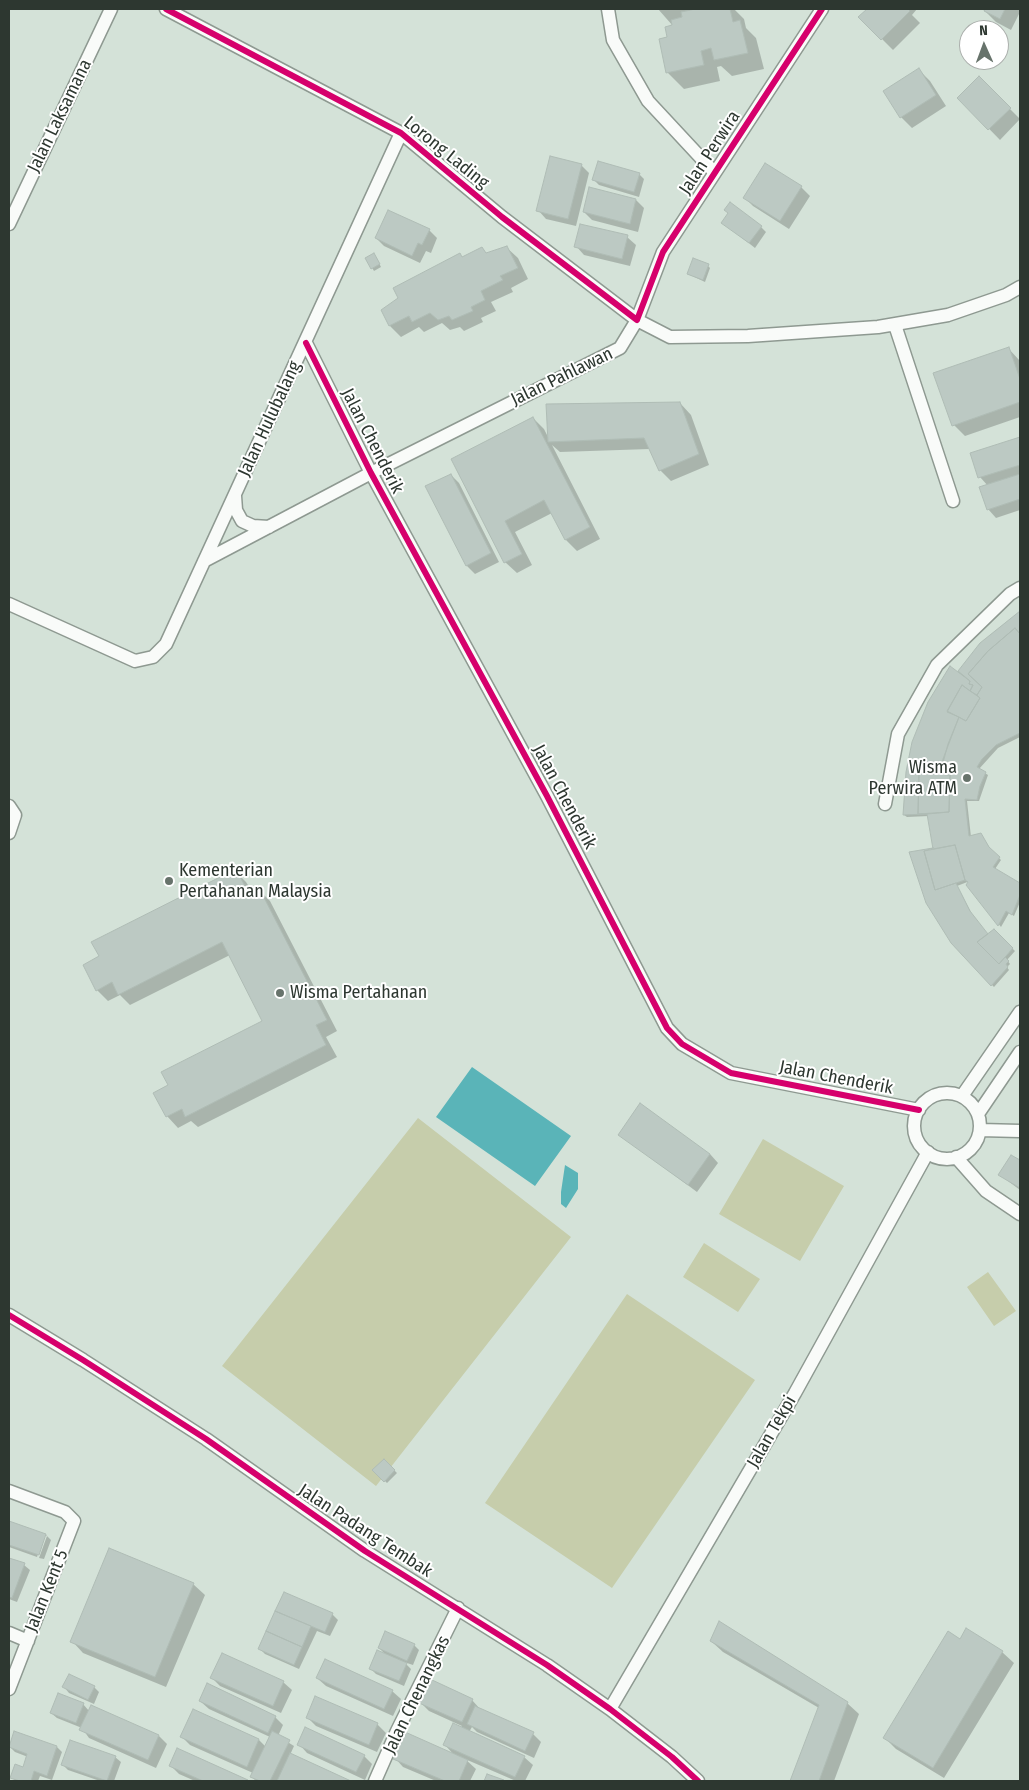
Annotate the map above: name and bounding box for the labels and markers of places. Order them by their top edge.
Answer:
place label: Wisma Perwira ATM [869,757,957,800]
marker: Wisma Perwira ATM [961,772,973,784]
place label: Kementerian Pertahanan Malaysia [179,860,332,902]
marker: Kementerian Pertahanan Malaysia [163,875,175,887]
place label: Wisma Pertahanan [290,982,427,1004]
marker: Wisma Pertahanan [274,987,286,999]

